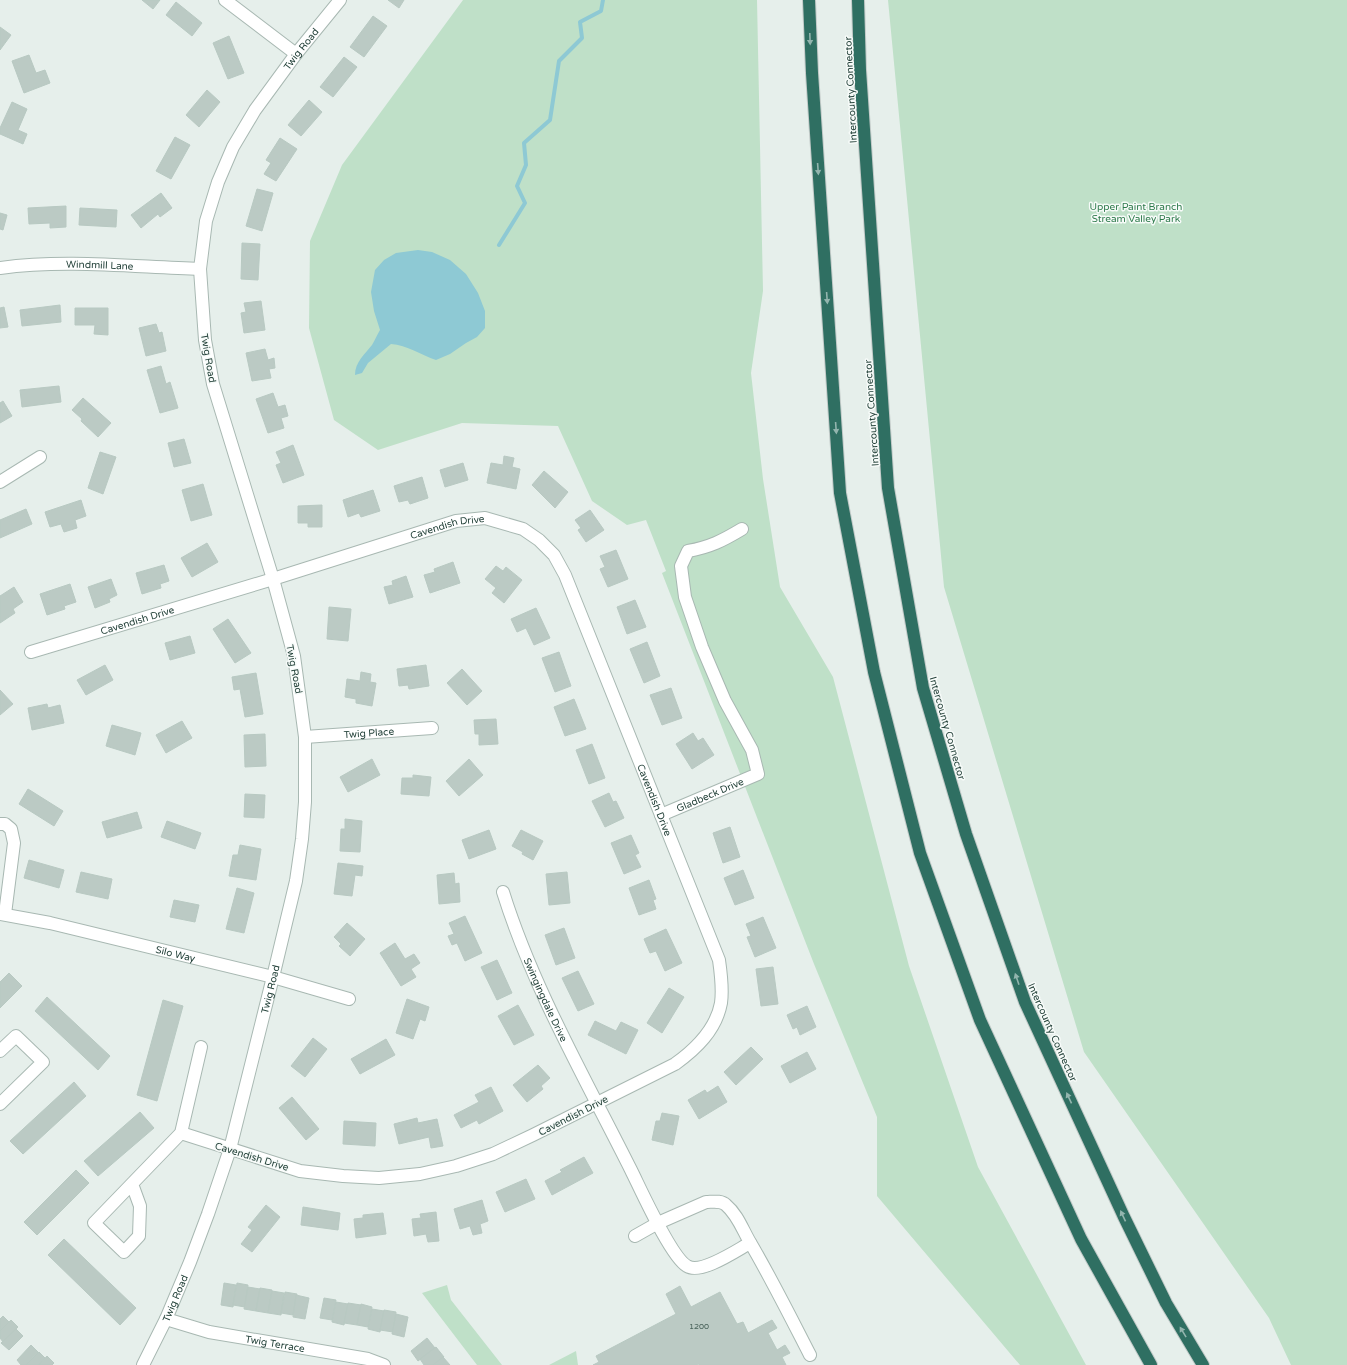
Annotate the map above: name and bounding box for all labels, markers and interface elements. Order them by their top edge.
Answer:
street label: Twig Road [281,26,322,73]
one-way arrow [807,33,814,45]
street label: Intercounty Connector [842,36,860,144]
one-way arrow [815,163,822,175]
park label: Upper Paint Branch Stream Valley Park [1090,201,1182,225]
street label: Windmill Lane [66,259,134,273]
one-way arrow [823,292,830,304]
street label: Twig Road [198,333,218,384]
street label: Intercounty Connector [862,359,882,467]
one-way arrow [832,422,839,434]
street label: Cavendish Drive [409,513,485,542]
street label: Cavendish Drive [99,604,176,638]
street label: Twig Road [283,644,305,695]
street label: Intercounty Connector [927,675,968,781]
street label: Twig Place [343,726,395,741]
street label: Cavendish Drive [634,762,674,838]
street label: Gladbeck Drive [675,776,746,815]
street label: Silo Way [154,944,197,965]
street label: Swingingdale Drive [521,956,570,1044]
street label: Twig Road [259,964,283,1015]
one-way arrow [1014,973,1020,985]
street label: Intercounty Connector [1025,981,1079,1084]
one-way arrow [1066,1092,1072,1104]
street label: Cavendish Drive [537,1093,611,1139]
street label: Cavendish Drive [213,1140,290,1174]
one-way arrow [1120,1211,1126,1222]
street label: Twig Road [160,1273,191,1324]
house number: 1200 [689,1322,709,1331]
one-way arrow [1180,1326,1187,1338]
street label: Twig Terrace [244,1333,306,1355]

